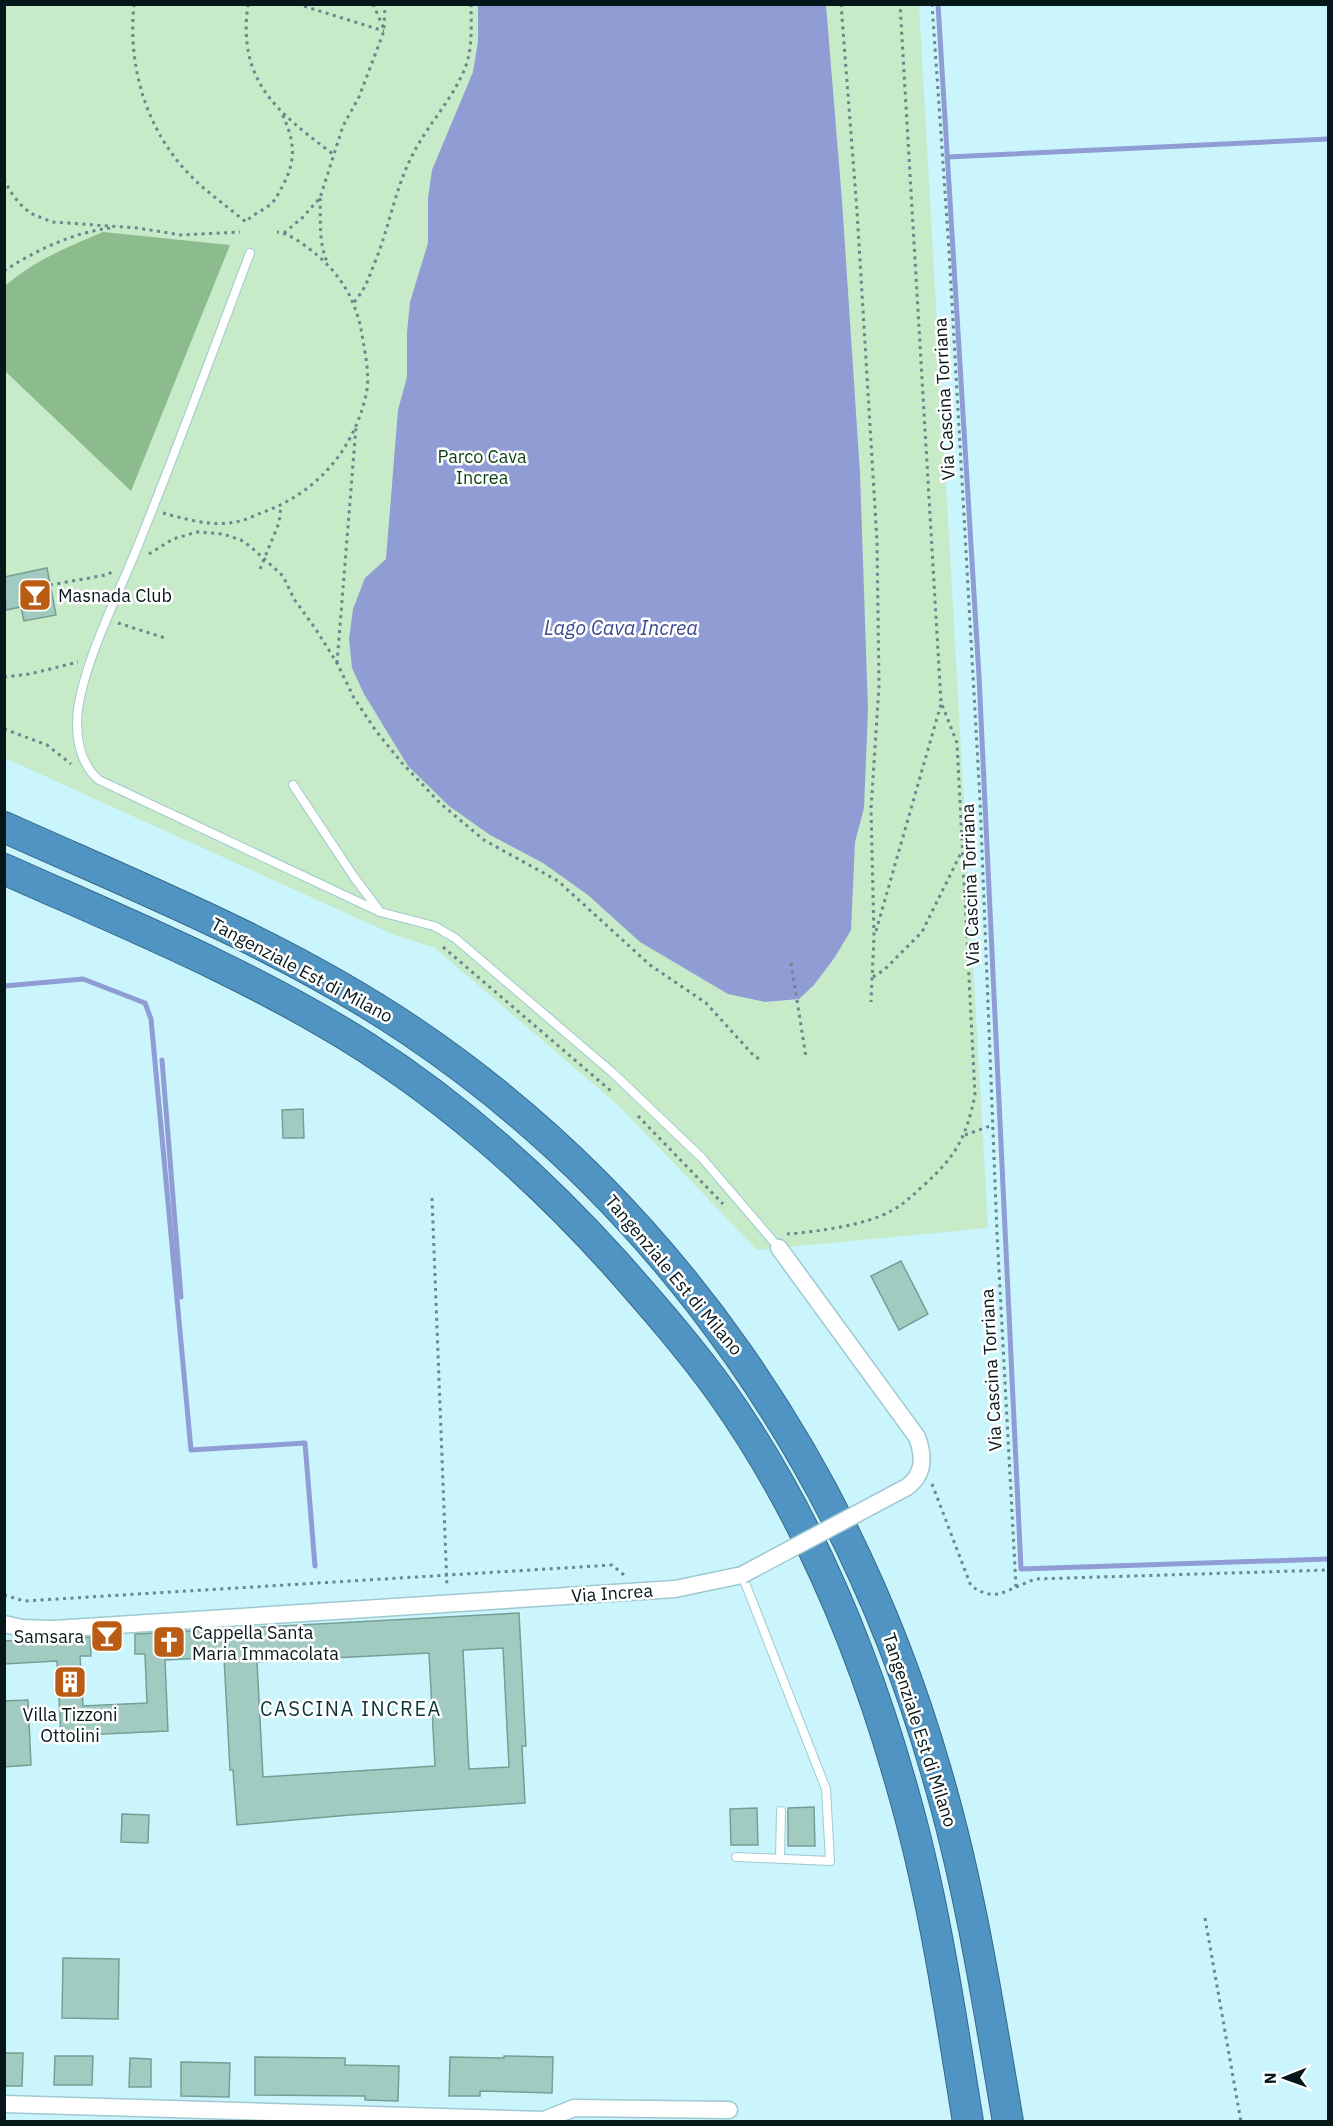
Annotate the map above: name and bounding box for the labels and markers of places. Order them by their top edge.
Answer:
bar icon: Masnada Club [17,577,53,613]
place label: Masnada Club [58,584,172,607]
bar icon: Samsara [89,1618,125,1654]
place label: Cappella Santa Maria Immacolata [192,1621,339,1665]
church icon: Cappella Santa Maria Immacolata [151,1624,187,1660]
place label: Samsara [14,1625,84,1648]
building icon: Villa Tizzoni Ottolini [52,1664,88,1700]
place label: Villa Tizzoni Ottolini [22,1703,118,1747]

